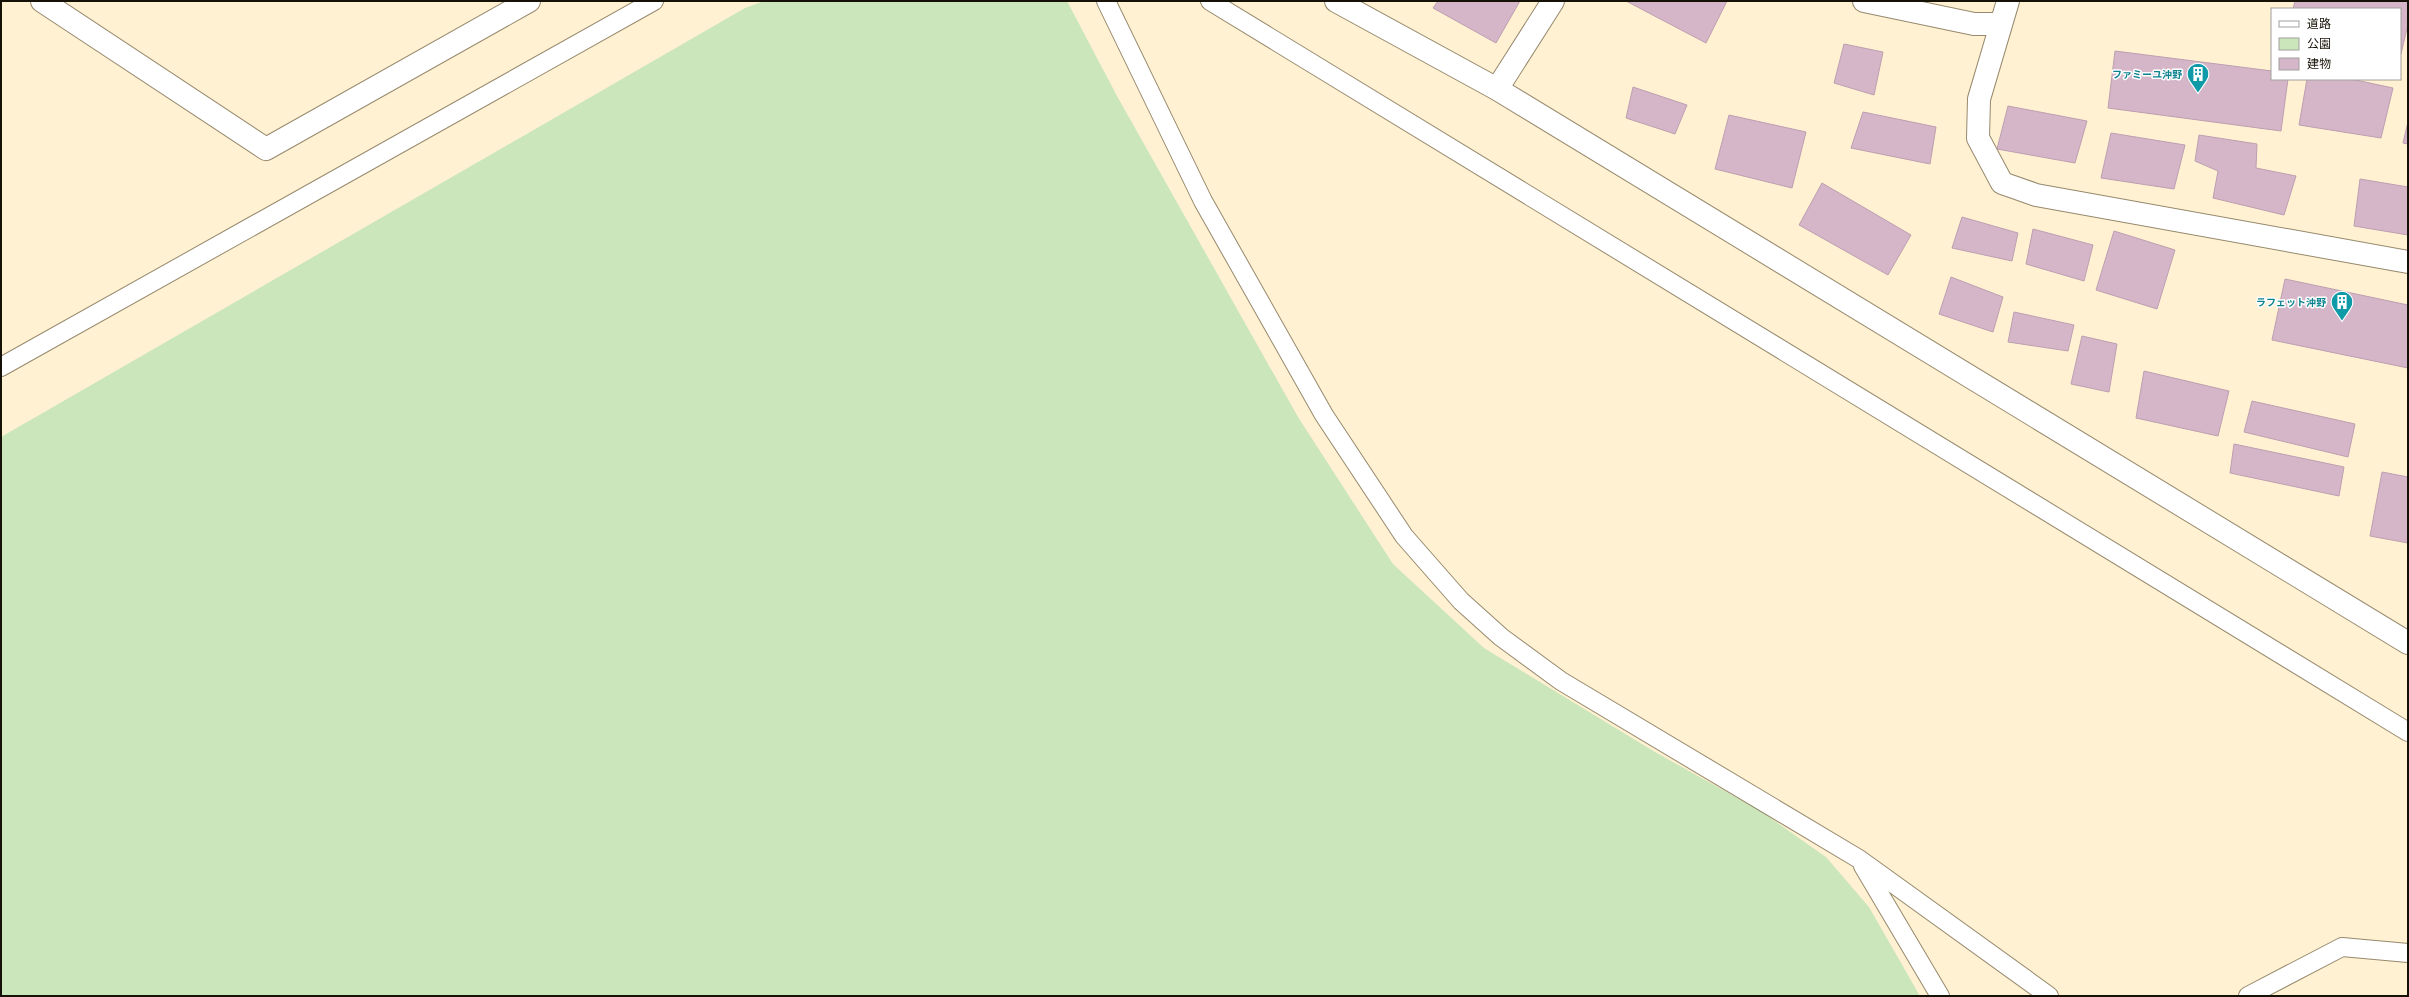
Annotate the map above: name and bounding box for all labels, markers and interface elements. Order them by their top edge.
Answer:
legend [2271,8,2401,80]
text: 道路 [2307,17,2331,31]
text: 公園 [2307,37,2331,51]
text: 建物 [2307,57,2331,71]
building icon: ファミーユ沖野 [2185,61,2211,94]
place label: ファミーユ沖野 [2112,69,2183,80]
building icon: ラフェット沖野 [2329,289,2355,322]
place label: ラフェット沖野 [2256,297,2327,308]

